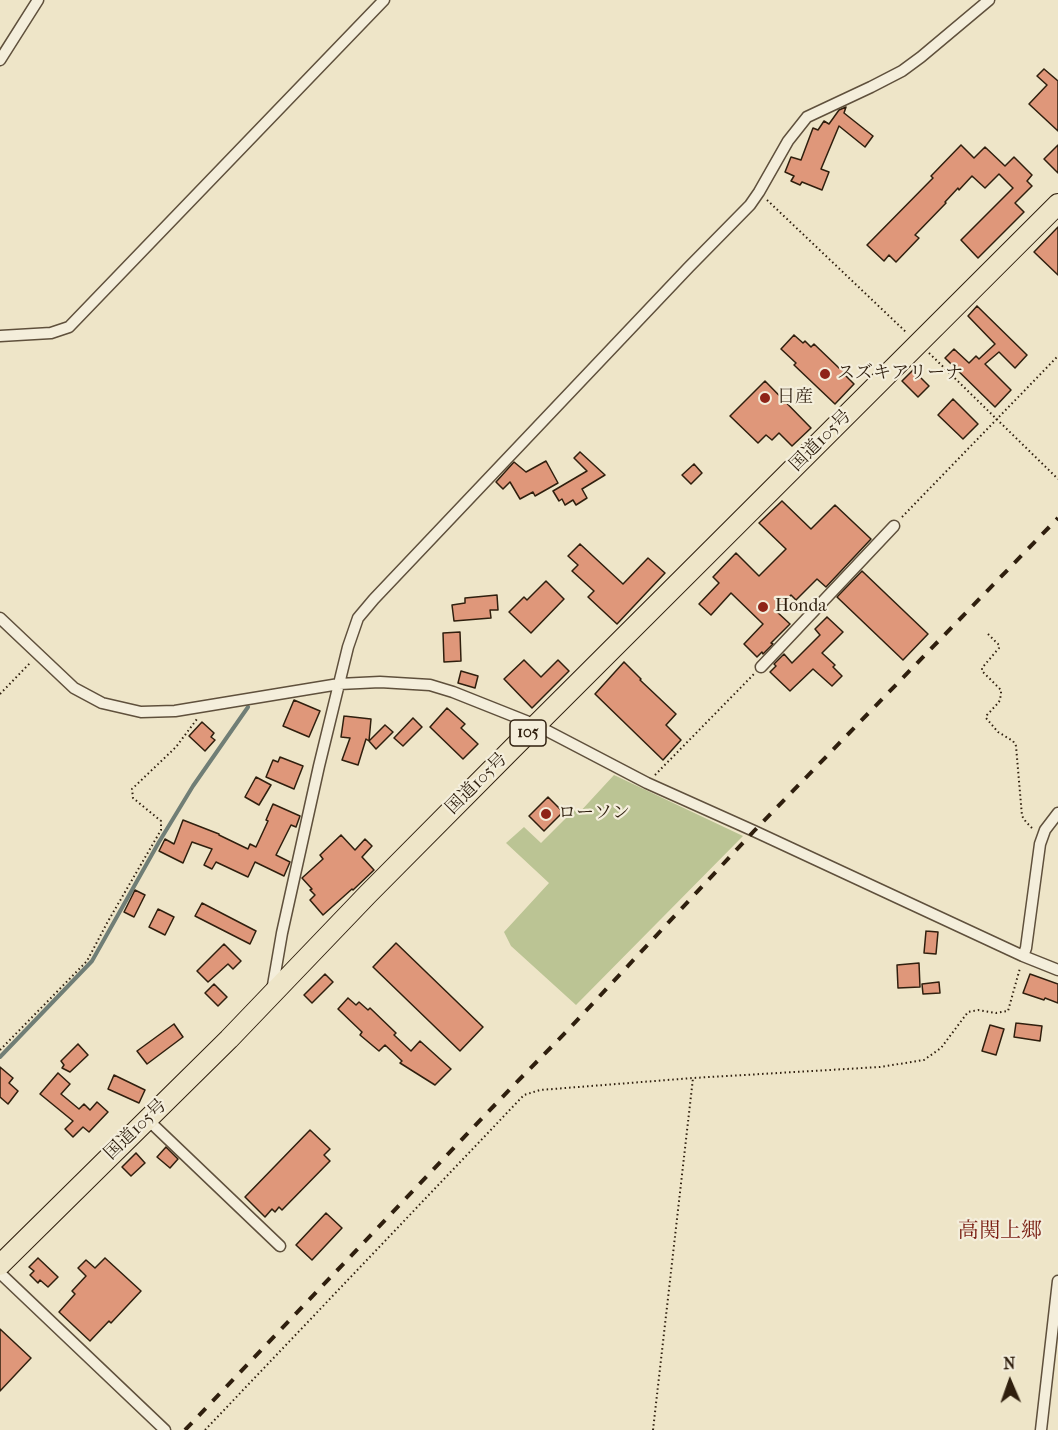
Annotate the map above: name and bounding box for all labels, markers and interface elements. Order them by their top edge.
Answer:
place label: スズキアリーナ [837,363,963,385]
marker: スズキアリーナ [818,367,832,381]
place label: 日産 [777,387,813,409]
marker: 日産 [758,391,772,405]
street label: 国道105号 [786,406,856,476]
place label: Honda [775,596,827,618]
marker: Honda [756,600,770,614]
road number: 105 [510,720,546,746]
street label: 国道105号 [442,749,512,819]
place label: ローソン [558,803,630,825]
marker: ローソン [539,807,553,821]
street label: 国道105号 [100,1095,172,1165]
district label: 高関上郷 [958,1219,1042,1245]
north arrow [980,1352,1040,1412]
text: N [1003,1354,1016,1373]

